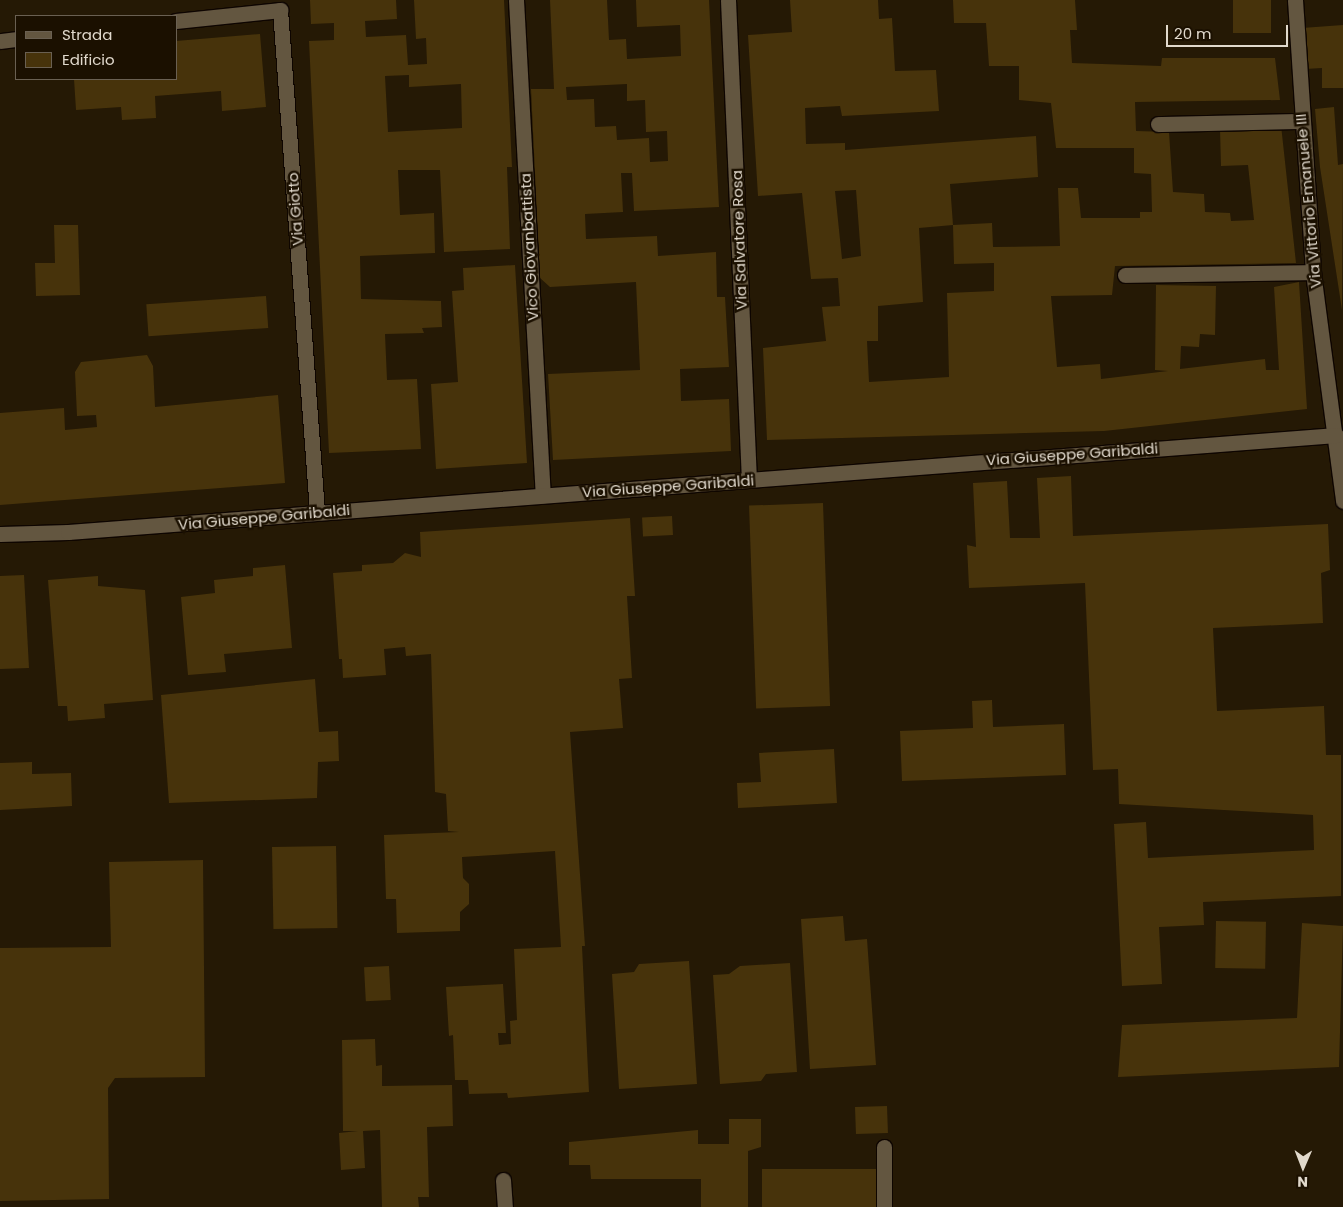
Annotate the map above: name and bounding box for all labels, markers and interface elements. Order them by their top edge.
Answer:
legend [15,15,178,80]
scale bar [1168,15,1290,47]
text: 20 m [1174,23,1212,44]
text: Strada [62,24,112,45]
text: Edificio [62,49,115,70]
street label: Via Vittorio Emanuele III [1291,113,1325,289]
street label: Via Salvatore Rosa [728,170,750,310]
street label: Via Giotto [283,172,307,246]
street label: Vico Giovanbattista [516,173,542,321]
street label: Via Giuseppe Garibaldi [985,439,1159,469]
street label: Via Giuseppe Garibaldi [581,471,755,501]
street label: Via Giuseppe Garibaldi [177,501,351,533]
north arrow [1278,1142,1328,1192]
text: N [1297,1172,1308,1192]

